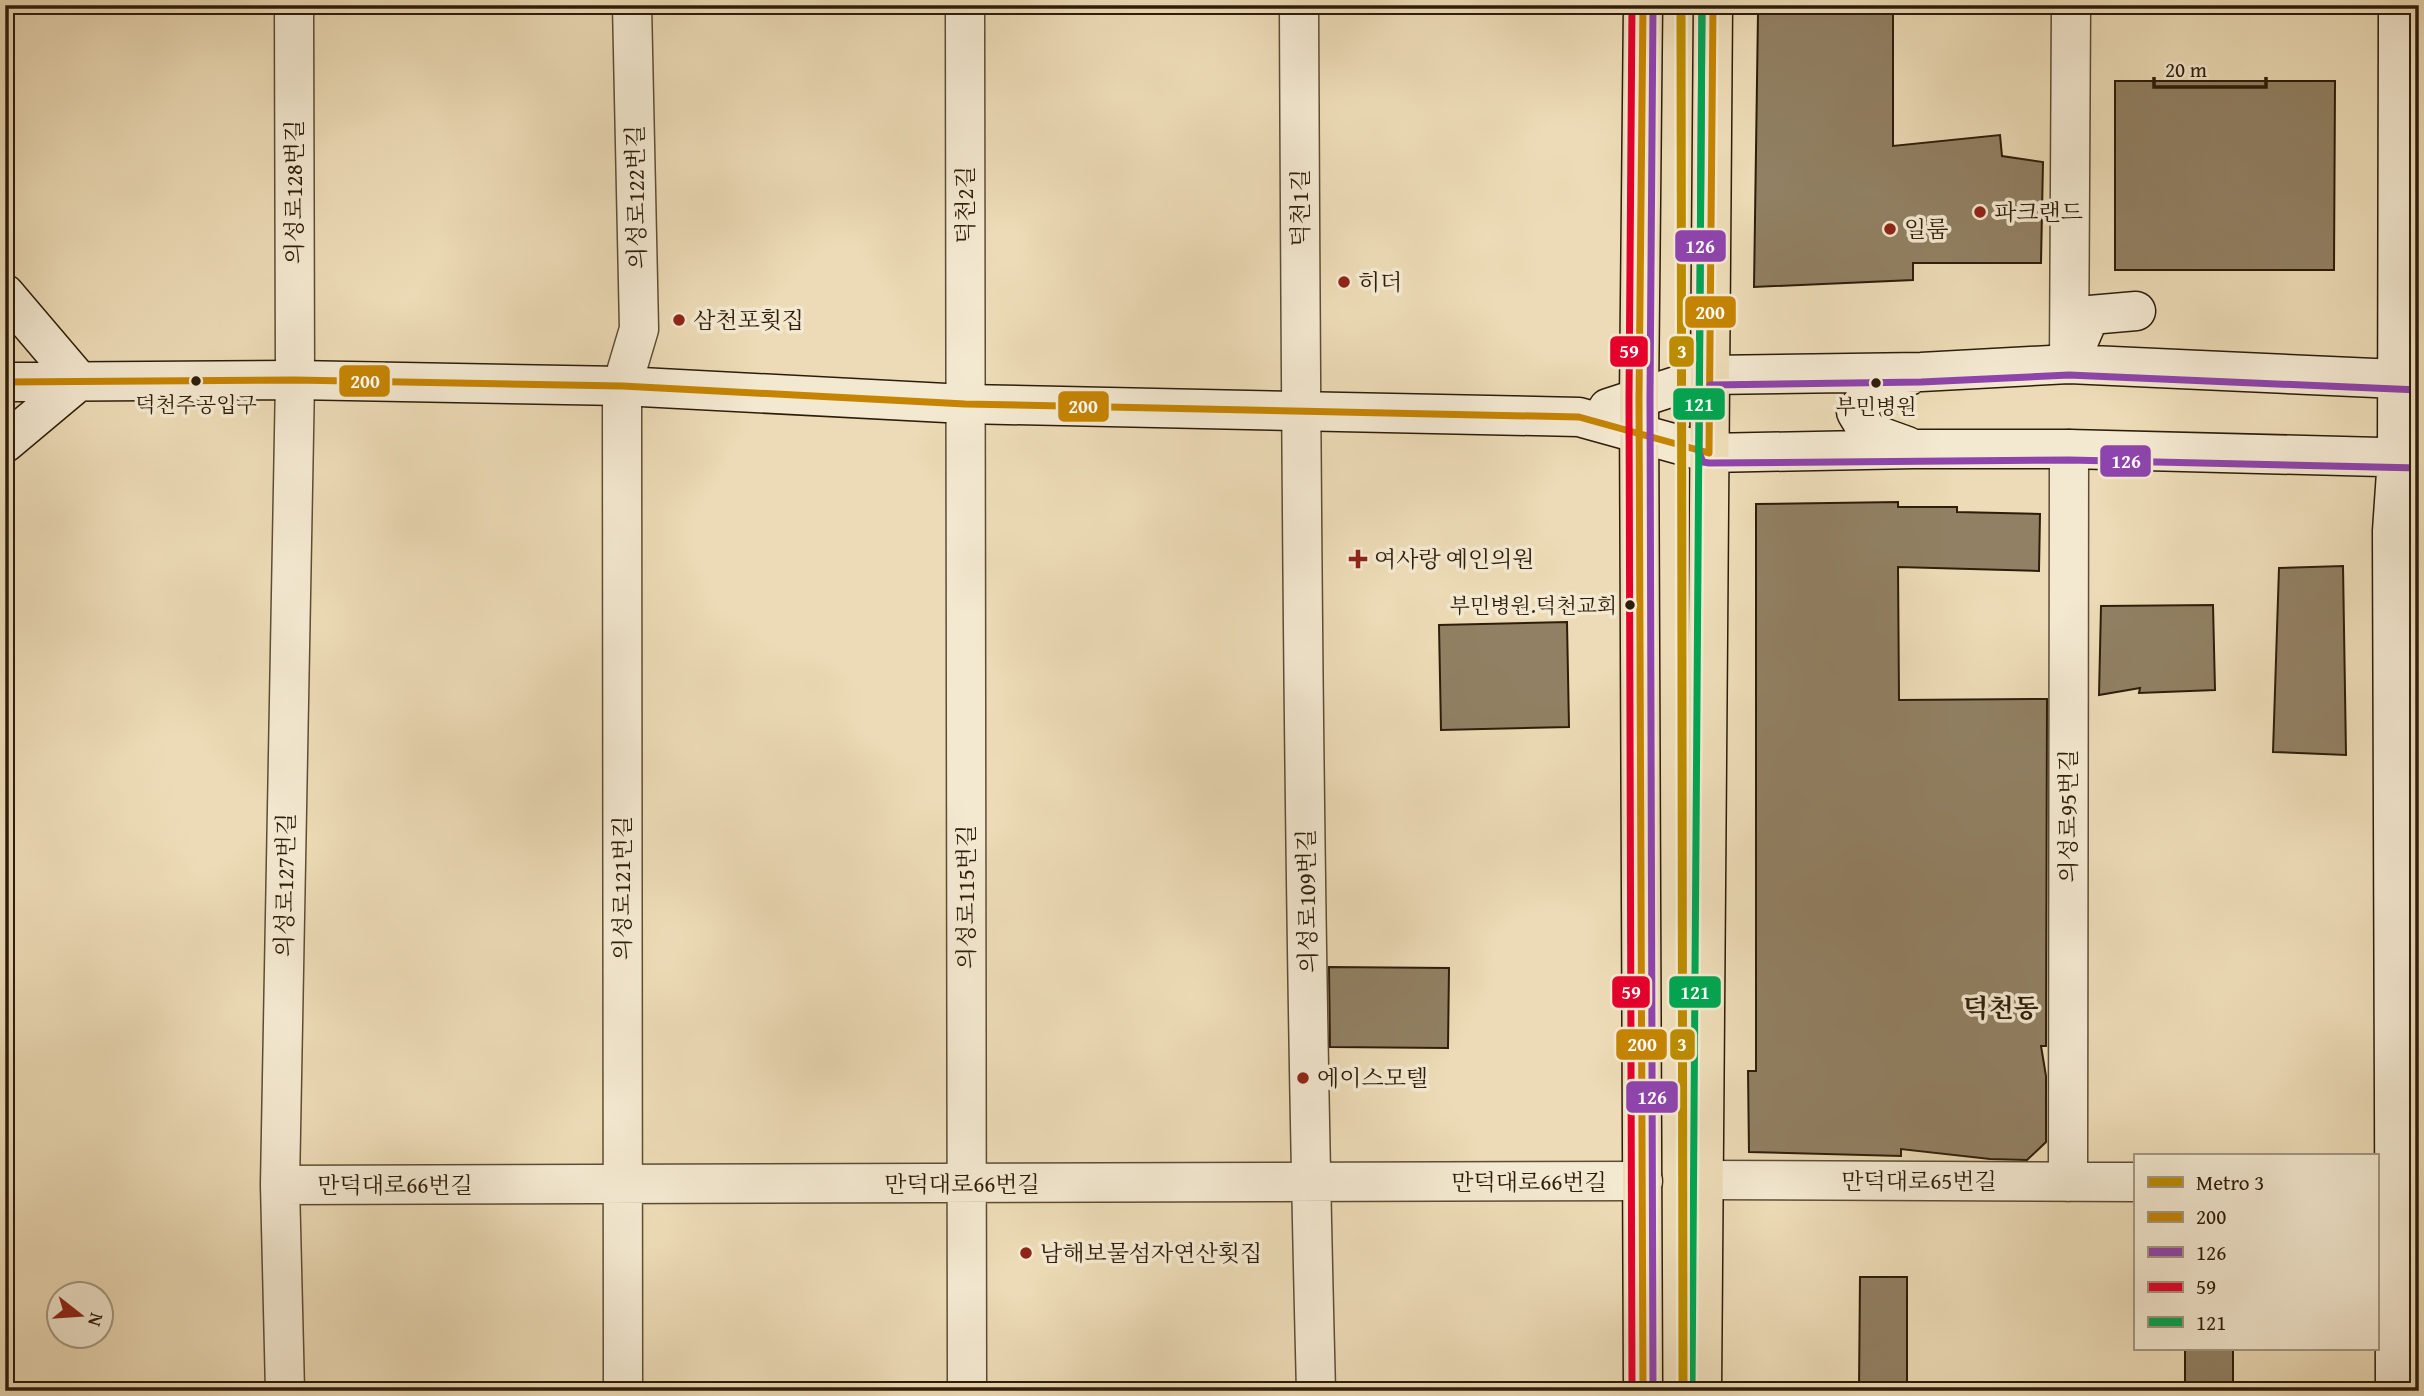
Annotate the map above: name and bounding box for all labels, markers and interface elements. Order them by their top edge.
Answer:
scale bar [2154,46,2266,90]
text: 20 m [2165,54,2207,85]
street label: 의성로128번길 [277,120,310,264]
street label: 의성로122번길 [618,125,653,269]
street label: 덕천2길 [948,166,981,244]
street label: 덕천1길 [1283,169,1316,247]
place label: 파크랜드 [1994,195,2083,228]
marker: 파크랜드 [1972,204,1988,220]
place label: 일룸 [1904,212,1948,245]
marker: 일룸 [1882,221,1898,237]
line badge: 126 [1674,229,1727,263]
text: 126 [1685,232,1715,260]
place label: 히더 [1358,265,1402,298]
marker: 히더 [1336,274,1352,290]
line badge: 200 [1684,295,1737,329]
text: 200 [1695,298,1725,326]
place label: 삼천포횟집 [693,303,804,336]
marker: 삼천포횟집 [671,312,687,328]
line badge: 59 [1609,335,1649,368]
line badge: 3 [1668,335,1695,368]
text: 59 [1619,337,1639,365]
text: 3 [1677,337,1687,365]
line badge: 200 [338,364,391,398]
text: 200 [350,367,380,395]
marker: 덕천주공입구 [189,374,203,388]
marker: 부민병원 [1869,376,1883,390]
line badge: 121 [1672,387,1726,421]
place label: 덕천주공입구 [135,389,257,420]
line badge: 200 [1057,390,1110,423]
text: 121 [1684,390,1714,418]
place label: 부민병원 [1835,391,1917,422]
text: 200 [1068,392,1098,420]
line badge: 126 [2099,444,2152,478]
text: 126 [2111,447,2141,475]
place label: 여사랑 예인의원 [1374,542,1535,575]
marker: 여사랑 예인의원 [1348,549,1368,569]
place label: 부민병원.덕천교회 [1450,590,1617,621]
marker: 부민병원.덕천교회 [1623,598,1637,612]
street label: 의성로95번길 [2051,749,2084,883]
street label: 의성로127번길 [267,813,302,957]
street label: 의성로121번길 [605,816,638,960]
street label: 의성로115번길 [949,825,982,969]
street label: 의성로109번길 [1289,829,1324,973]
line badge: 59 [1611,975,1651,1009]
line badge: 121 [1668,975,1722,1009]
text: 59 [1621,978,1641,1006]
text: 121 [1680,978,1710,1006]
district label: 덕천동 [1963,988,2039,1027]
line badge: 200 [1615,1028,1668,1061]
line badge: 3 [1669,1028,1696,1061]
text: 200 [1627,1030,1657,1058]
text: 3 [1677,1030,1687,1058]
place label: 에이스모텔 [1317,1061,1428,1094]
marker: 에이스모텔 [1295,1070,1311,1086]
line badge: 126 [1625,1080,1679,1114]
text: 126 [1637,1083,1667,1111]
legend [2134,1154,2378,1350]
street label: 만덕대로65번길 [1841,1164,1997,1197]
street label: 만덕대로66번길 [1451,1165,1607,1198]
street label: 만덕대로66번길 [884,1167,1040,1200]
text: Metro 3 [2196,1167,2264,1198]
street label: 만덕대로66번길 [317,1168,473,1201]
text: 200 [2196,1201,2226,1232]
place label: 남해보물섬자연산횟집 [1040,1236,1262,1269]
text: 126 [2196,1237,2226,1268]
marker: 남해보물섬자연산횟집 [1018,1245,1034,1261]
text: 59 [2196,1271,2216,1302]
north arrow [46,1280,116,1350]
text: 121 [2196,1307,2226,1338]
text: N [81,1310,112,1330]

